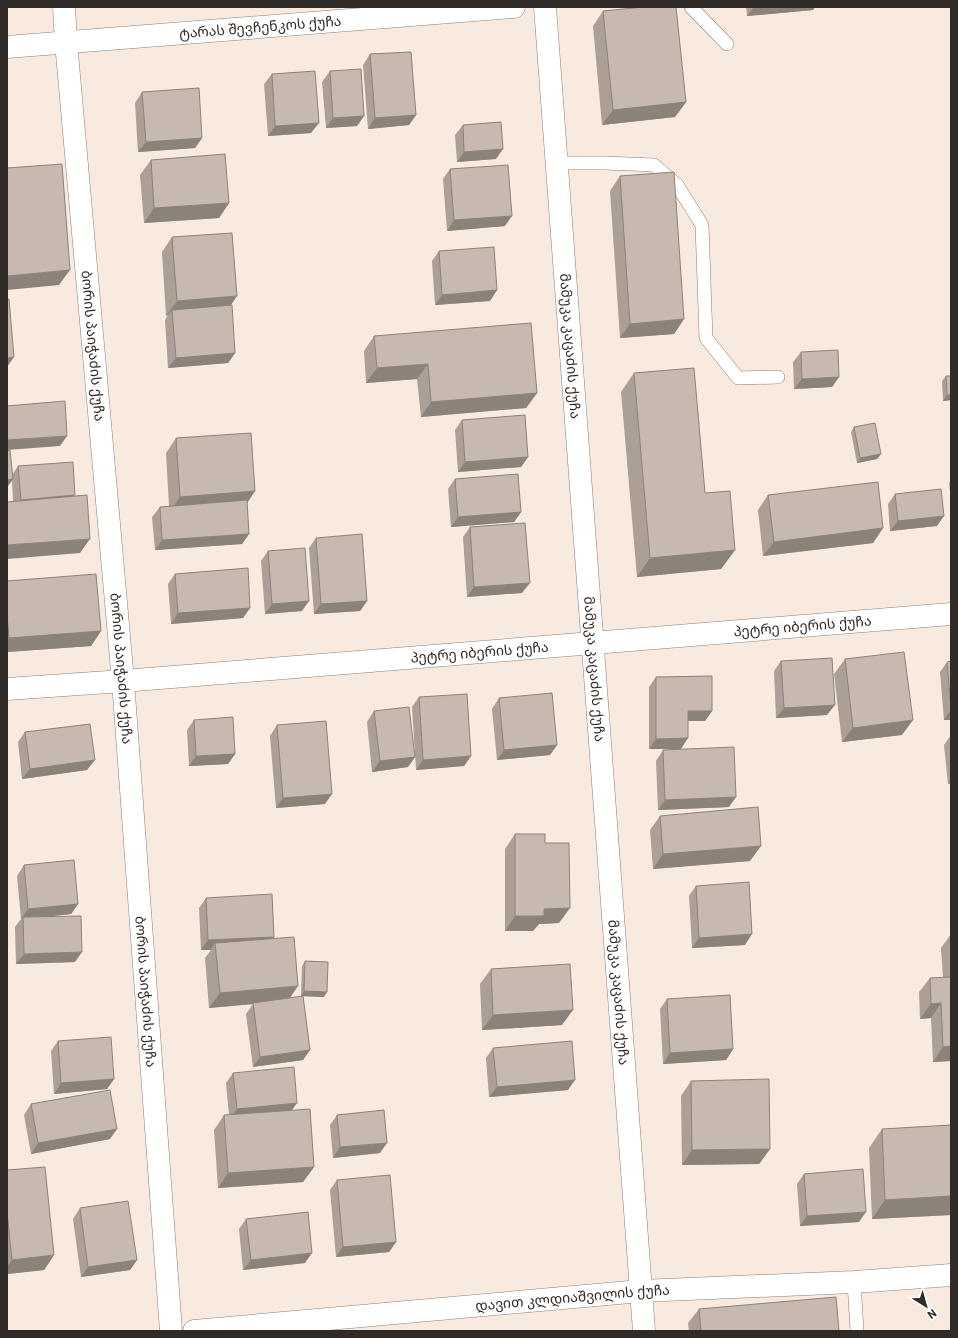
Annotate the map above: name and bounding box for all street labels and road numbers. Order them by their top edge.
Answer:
street label: ტარას შევჩენკოს ქუჩა [178,13,342,42]
street label: ბორის პაიჭაძის ქუჩა [78,269,108,422]
street label: მამუკა კაცაძის ქუჩა [557,273,584,419]
street label: ბორის პაიჭაძის ქუჩა [107,592,136,745]
street label: მამუკა კაცაძის ქუჩა [581,596,608,742]
street label: პეტრე იბერის ქუჩა [733,612,872,640]
street label: პეტრე იბერის ქუჩა [410,639,549,666]
street label: ბორის პაიჭაძის ქუჩა [132,915,159,1068]
street label: მამუკა კაცაძის ქუჩა [605,919,632,1066]
street label: დავით კლდიაშვილის ქუჩა [475,1282,670,1315]

